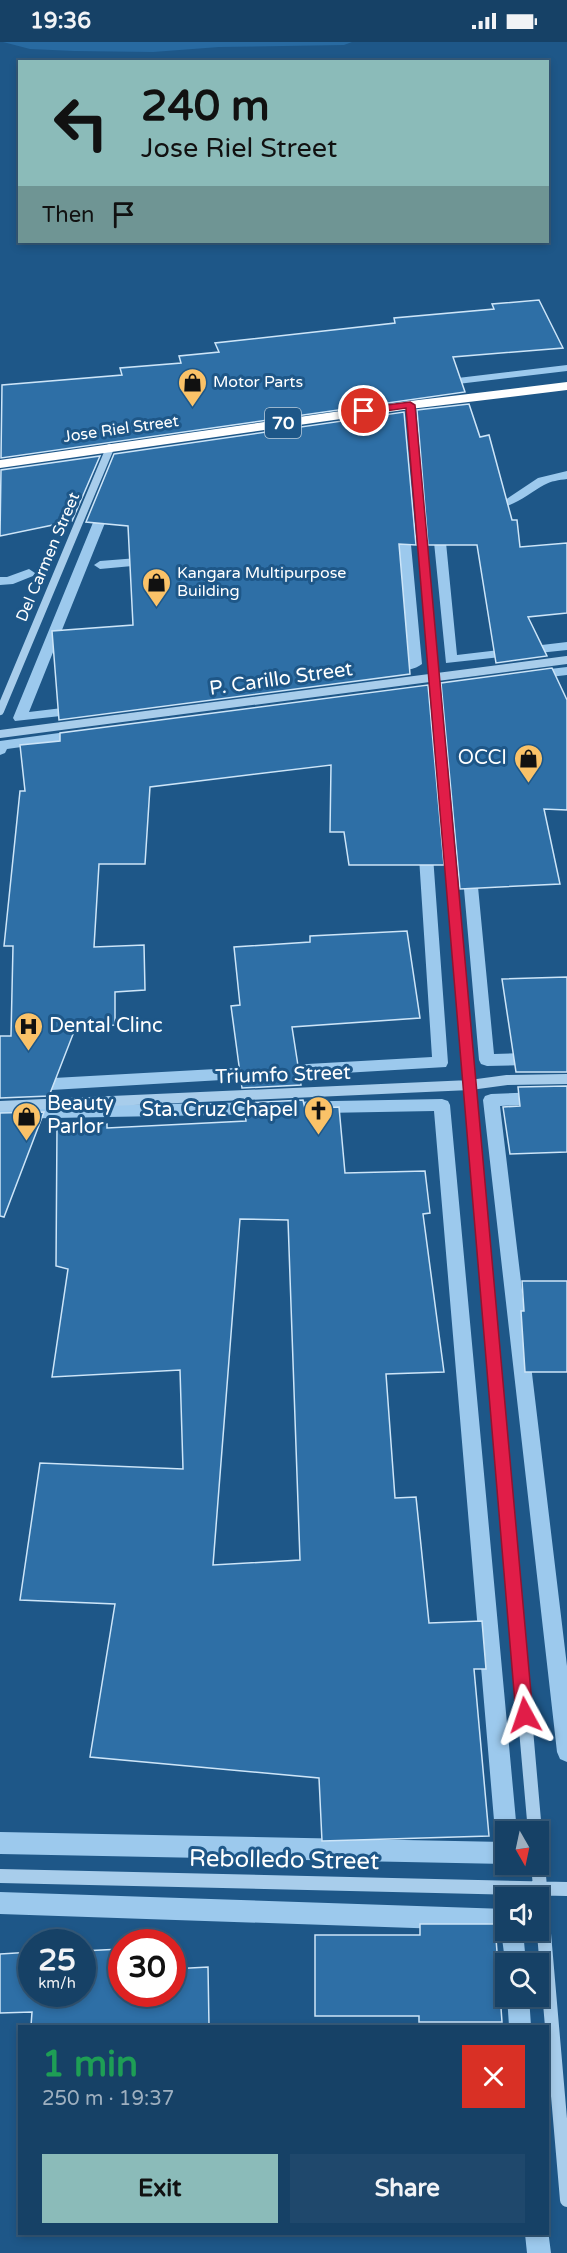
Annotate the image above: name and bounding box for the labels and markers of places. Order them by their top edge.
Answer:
shop icon: Motor Parts [176,366,208,408]
place label: Motor Parts [213,372,303,392]
pin [338,385,389,436]
place label: Kangara Multipurpose Building [177,563,346,601]
shop icon: Kangara Multipurpose Building [140,566,172,608]
shop icon: OCCI [512,742,544,784]
place label: OCCI [458,746,507,770]
hospital icon: Dental Clinc [12,1010,44,1052]
place label: Dental Clinc [49,1014,163,1038]
place label: Beauty Parlor [47,1092,114,1139]
church icon: Sta. Cruz Chapel [303,1094,335,1136]
place label: Sta. Cruz Chapel [142,1098,298,1122]
shop icon: Beauty Parlor [10,1100,42,1142]

